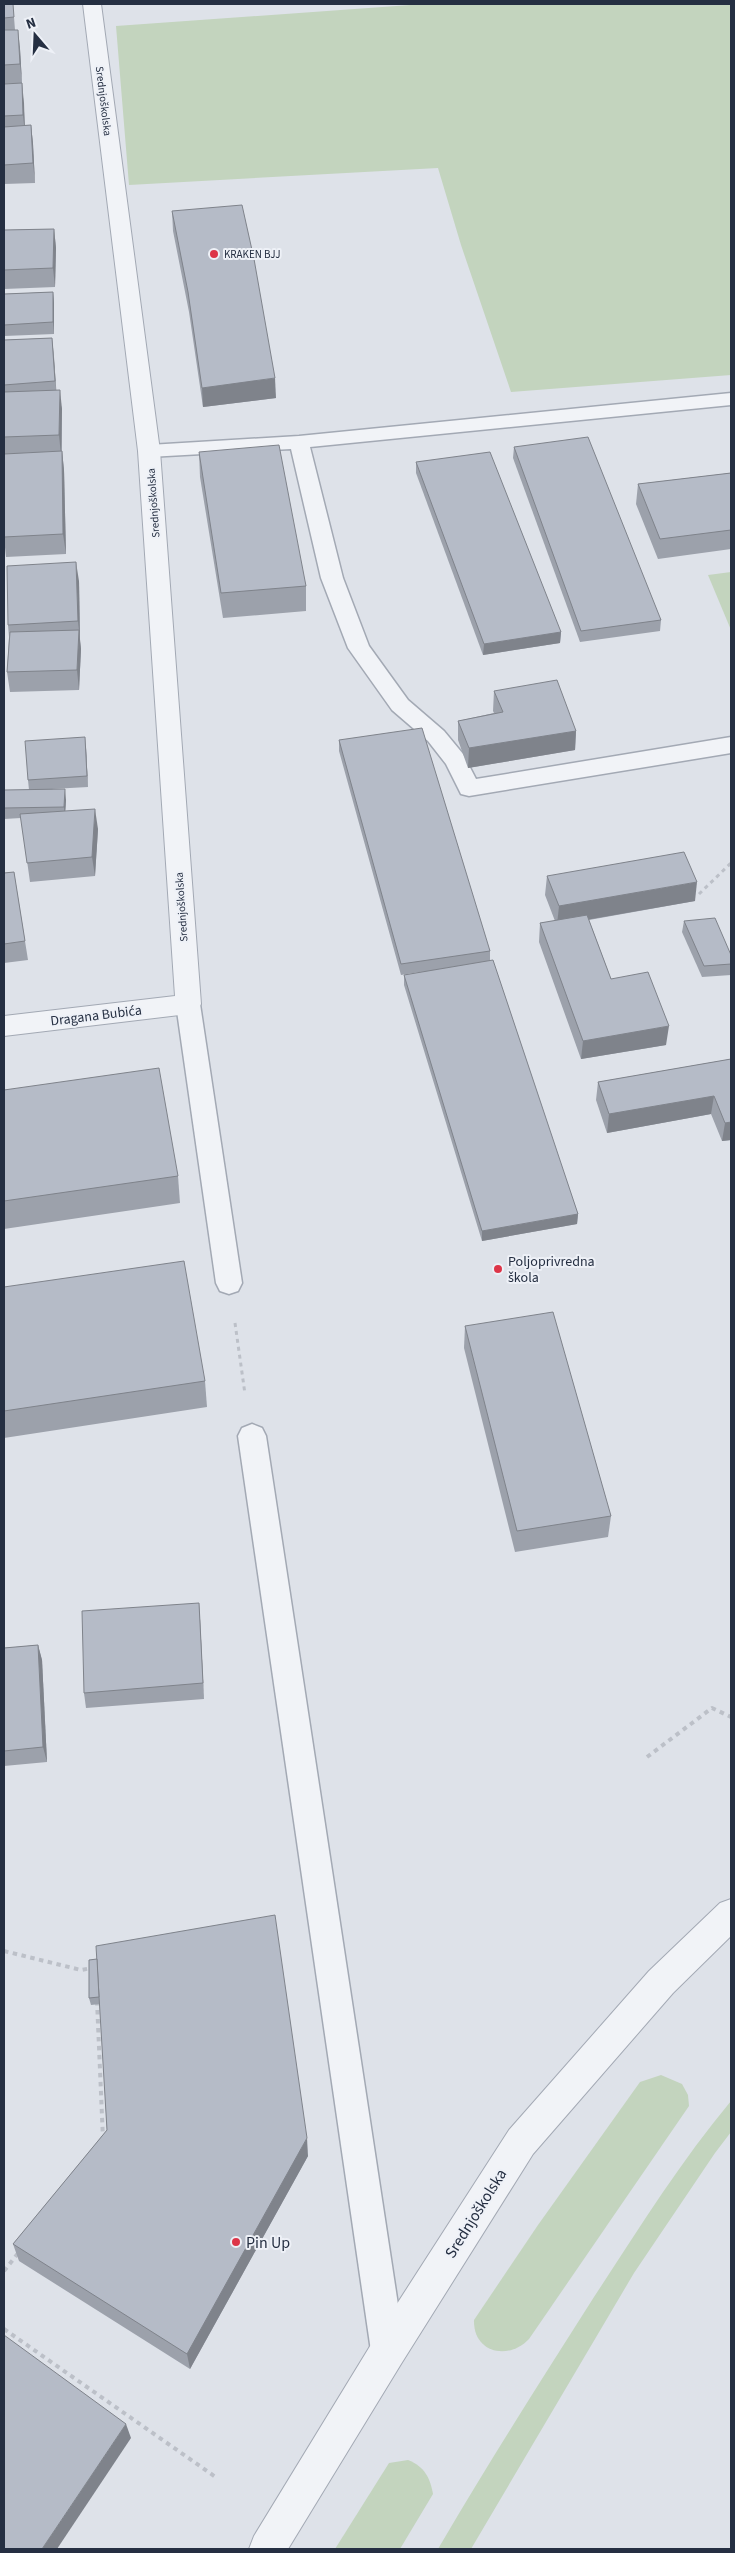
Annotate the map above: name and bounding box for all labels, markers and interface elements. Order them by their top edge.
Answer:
north arrow [10,10,60,60]
text: N [23,13,39,35]
street label: Srednjoškolska [92,65,115,137]
place label: KRAKEN BJJ [224,247,280,262]
marker: KRAKEN BJJ [208,248,220,260]
street label: Srednjoškolska [144,468,163,538]
street label: Srednjoškolska [172,872,191,942]
street label: Dragana Bubića [49,1000,143,1032]
place label: Poljoprivredna škola [508,1252,595,1288]
marker: Poljoprivredna škola [492,1263,504,1275]
street label: Srednjoškolska [440,2165,512,2262]
place label: Pin Up [246,2232,290,2254]
marker: Pin Up [230,2236,242,2248]

